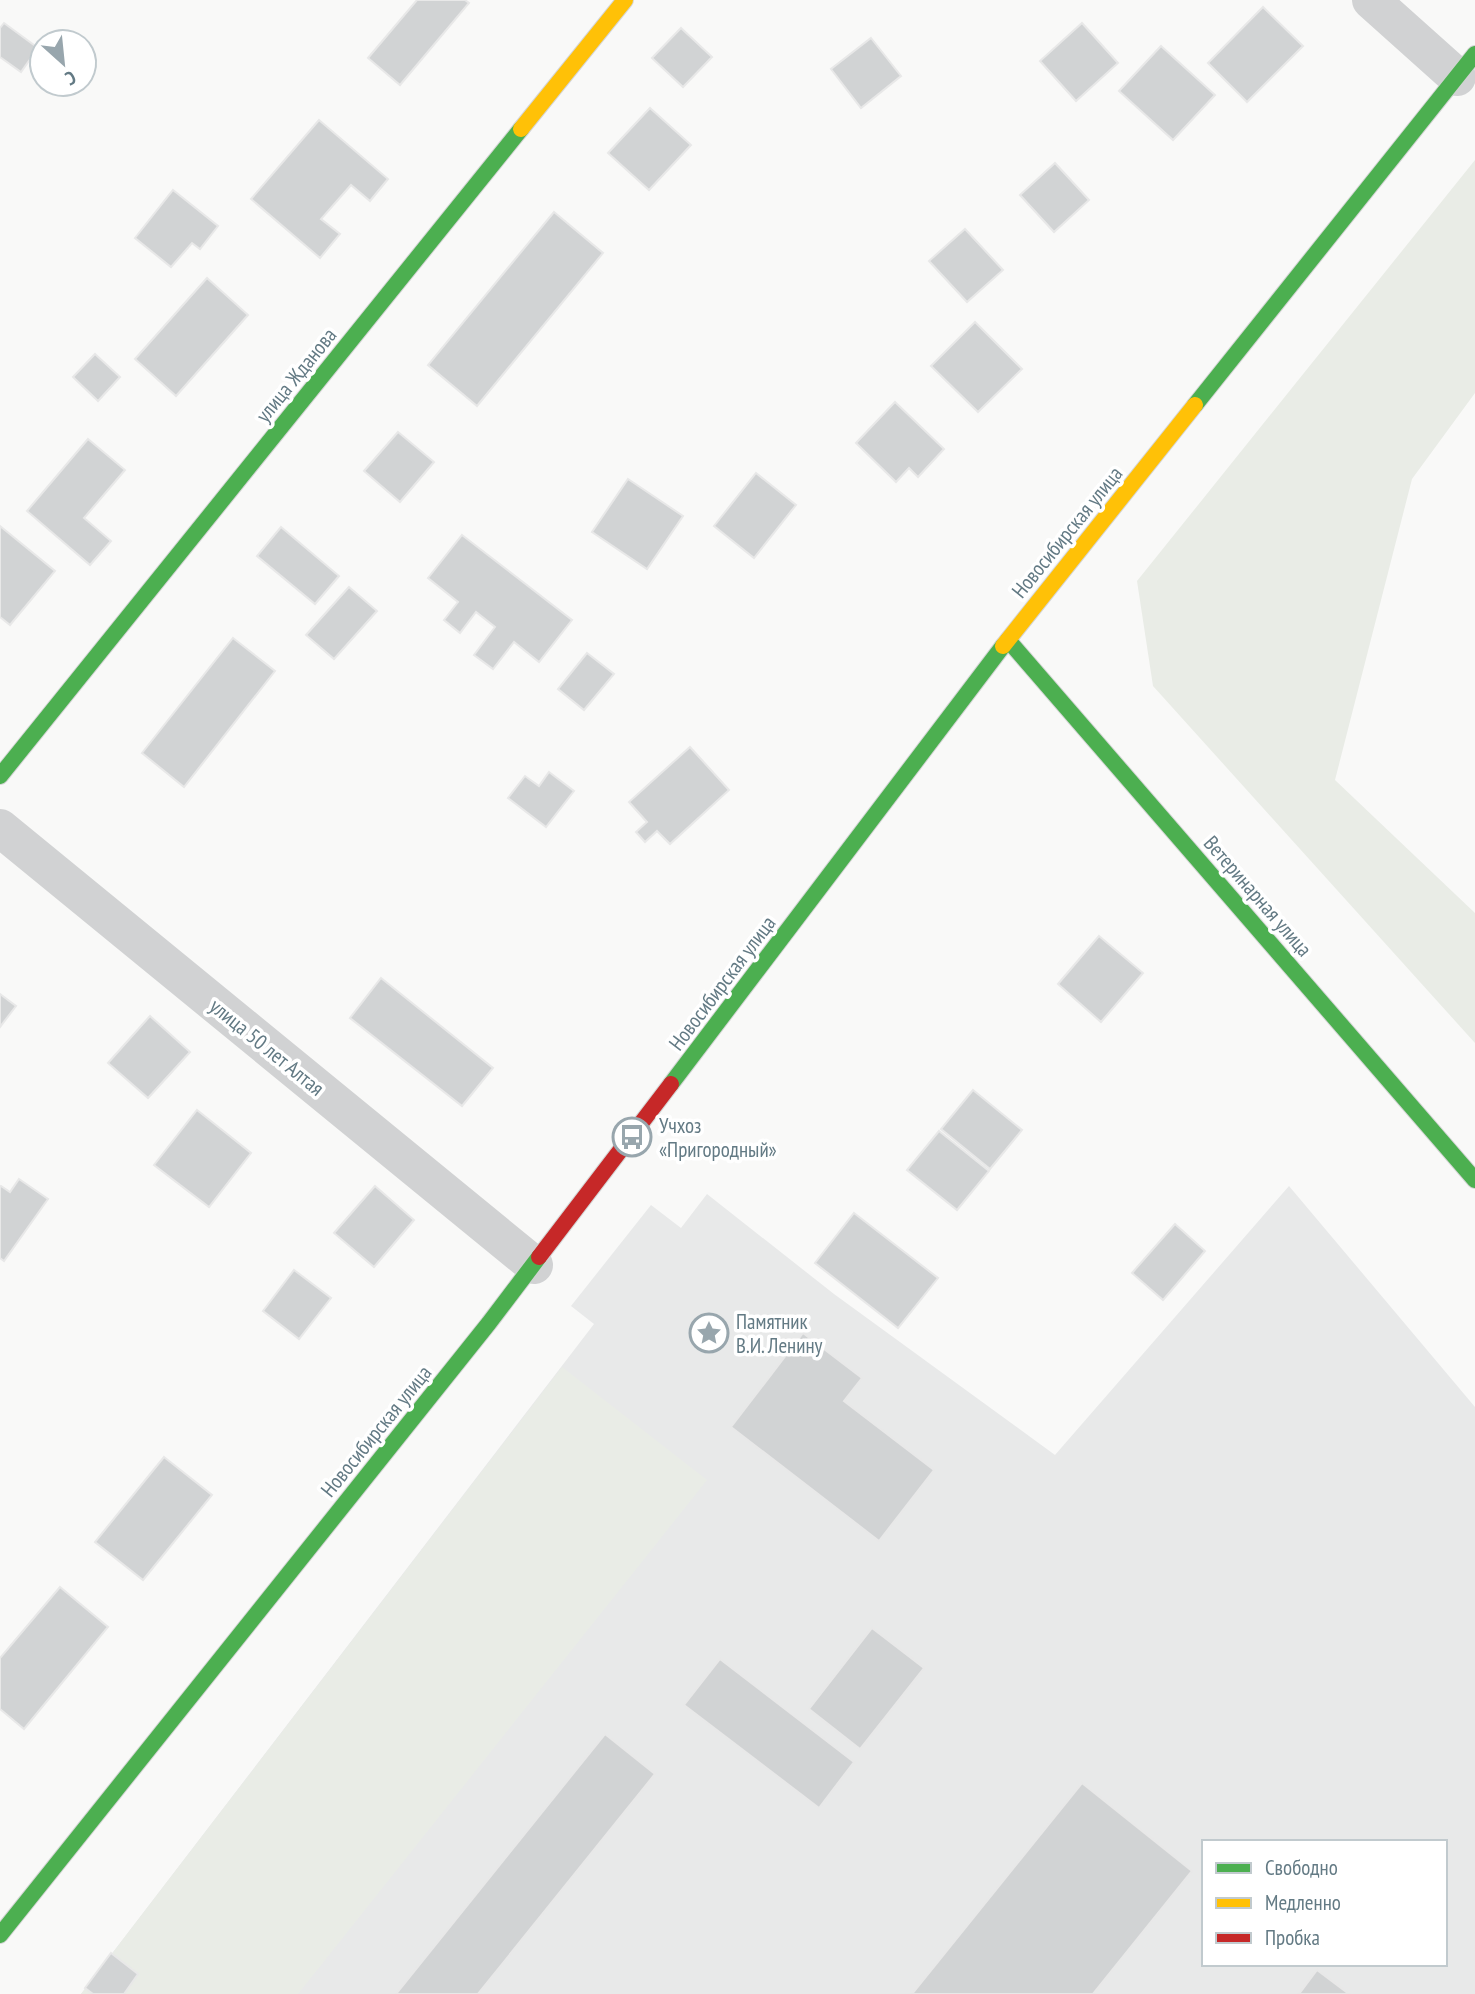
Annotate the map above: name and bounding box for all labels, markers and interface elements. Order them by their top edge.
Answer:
north arrow [28,28,98,98]
text: С [61,65,80,91]
street label: улица Жданова [250,322,342,428]
street label: Новосибирская улица [1006,461,1128,603]
street label: Ветеринарная улица [1198,830,1318,962]
street label: Новосибирская улица [663,910,781,1056]
street label: улица 50 лет Алтая [204,993,330,1101]
place label: Учхоз «Пригородный» [659,1112,777,1163]
bus stop icon: Учхоз «Пригородный» [611,1116,653,1158]
place label: Памятник В.И. Ленину [736,1308,823,1359]
place icon: Памятник В.И. Ленину [688,1312,730,1354]
street label: Новосибирская улица [315,1360,437,1502]
legend [1202,1840,1447,1966]
text: Свободно [1265,1854,1338,1881]
text: Медленно [1265,1889,1341,1916]
text: Пробка [1265,1924,1320,1951]

